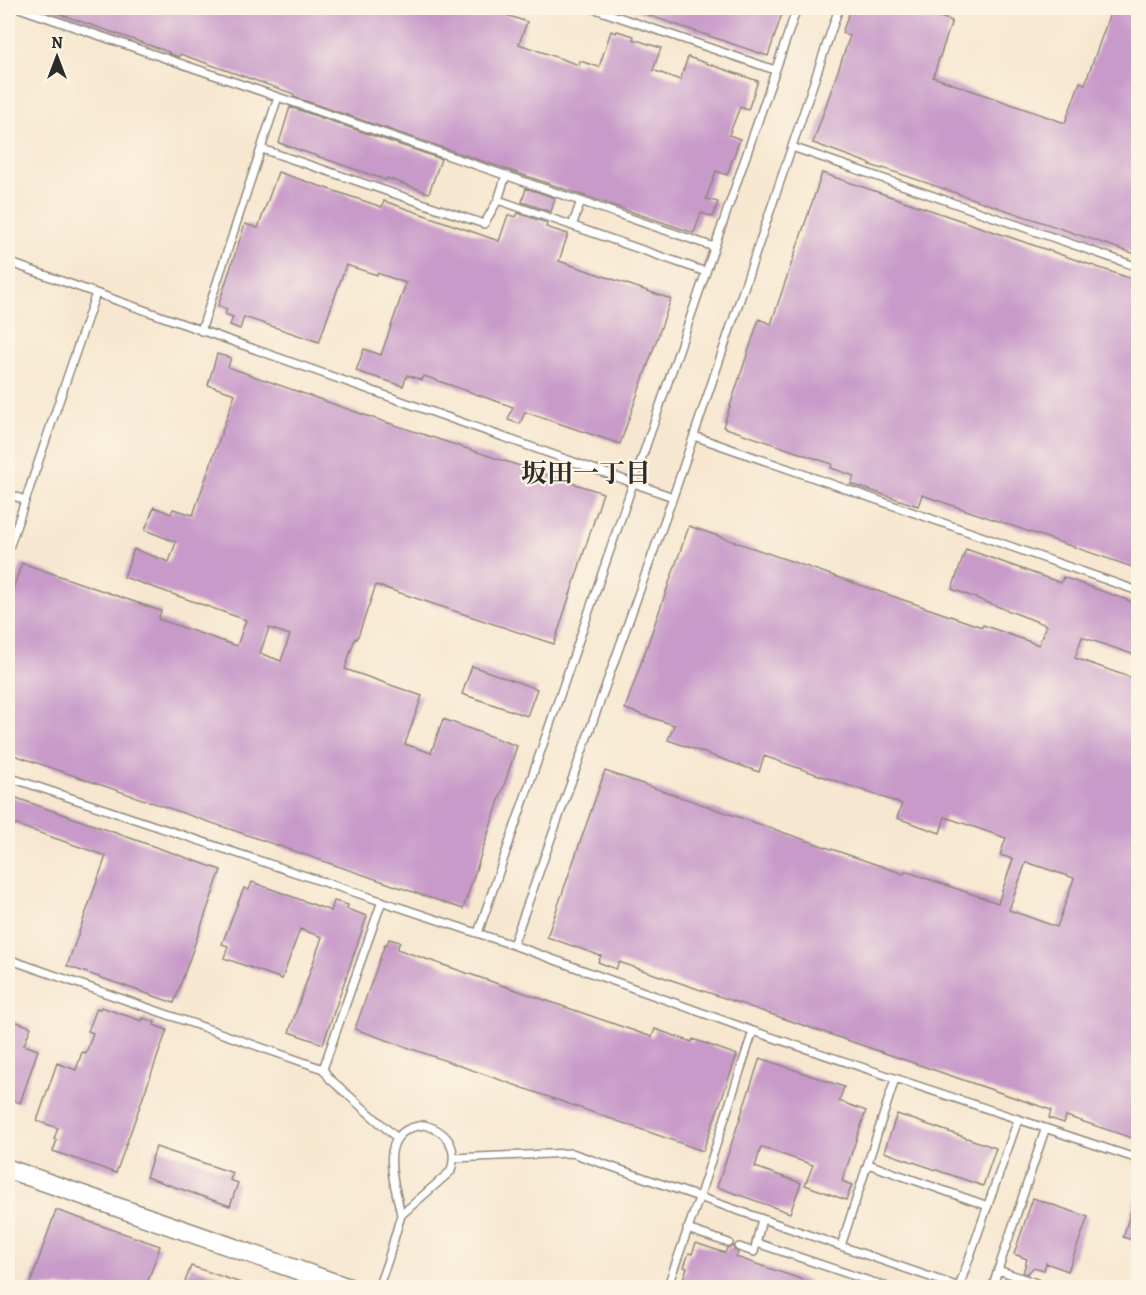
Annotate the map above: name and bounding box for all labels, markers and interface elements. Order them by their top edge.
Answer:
north arrow [27,27,87,87]
text: N [51,32,63,54]
district label: 坂田一丁目 [521,456,651,491]

